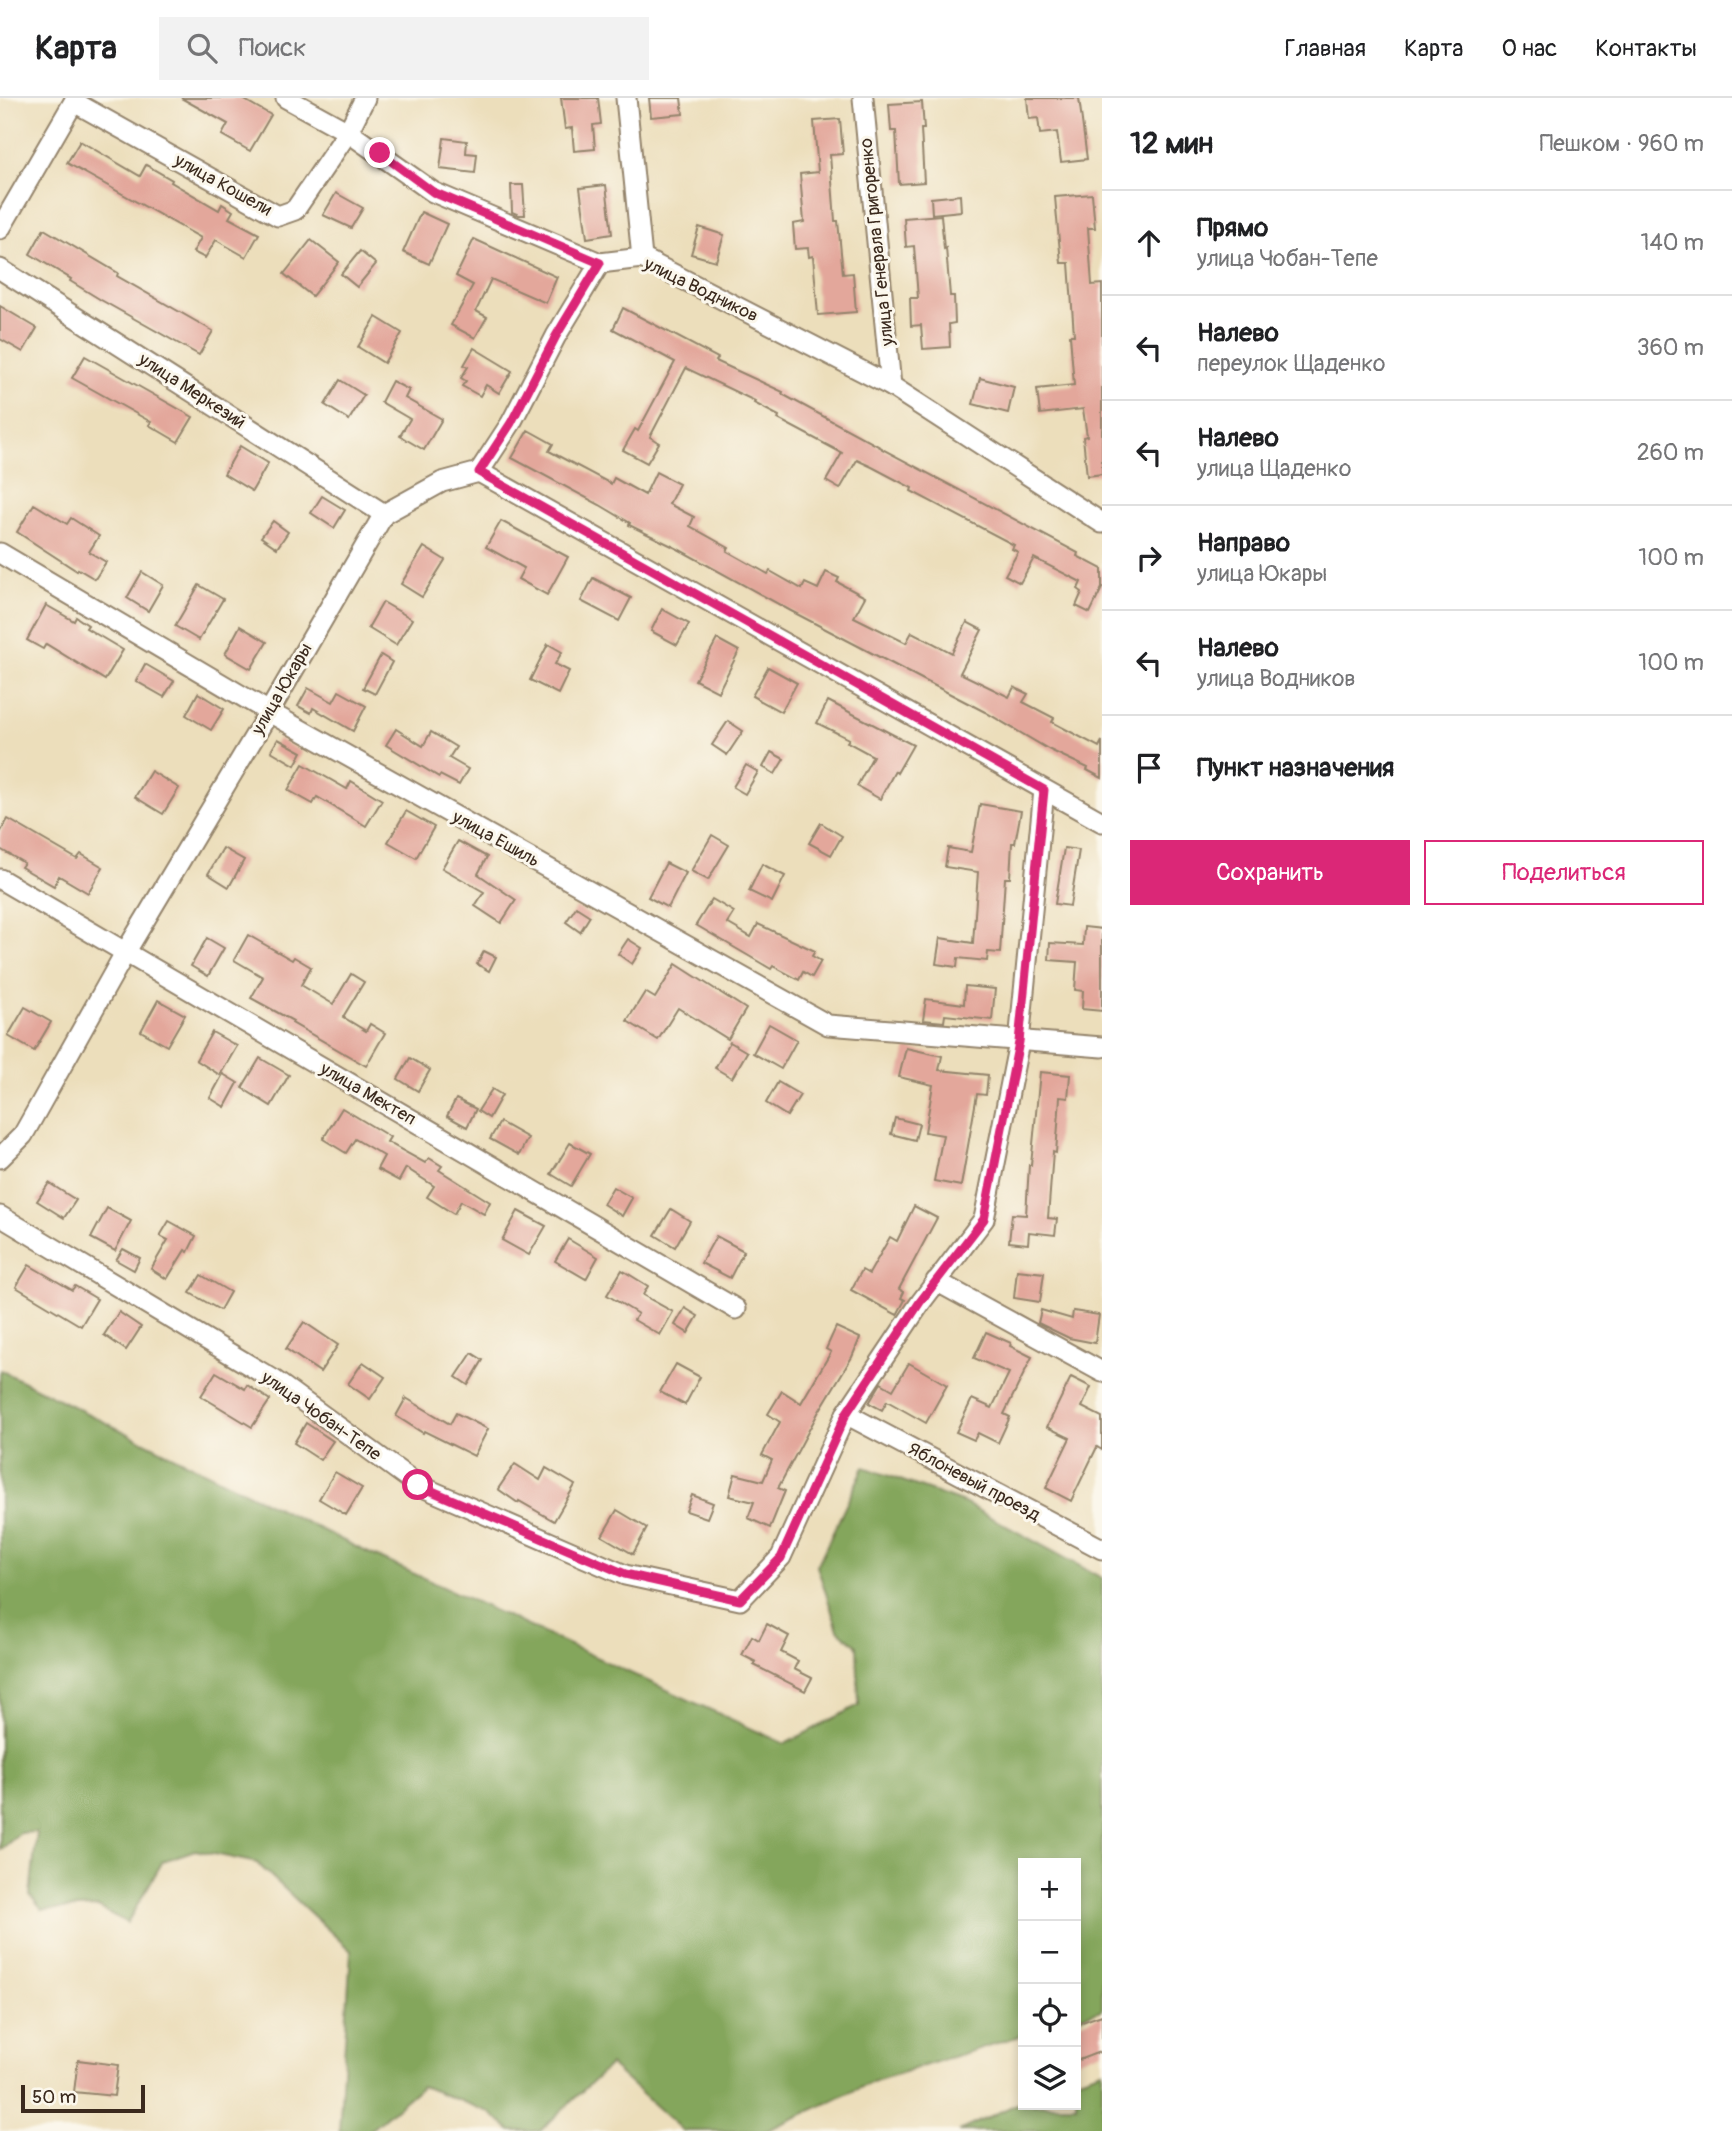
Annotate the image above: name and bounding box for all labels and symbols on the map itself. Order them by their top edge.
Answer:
route end [364,137,395,168]
street label: улица Генерала Григоренко [855,137,899,348]
street label: улица Кошели [169,148,276,221]
street label: улица Водников [639,252,762,328]
street label: улица Меркезий [134,347,250,434]
street label: улица Юкары [246,639,317,740]
street label: улица Ешиль [447,805,544,872]
street label: улица Мектеп [315,1057,420,1131]
street label: улица Чобан-Тепе [256,1365,386,1466]
street label: Яблоневый проезд [904,1437,1044,1527]
route start [402,1469,433,1500]
scale bar [21,2082,145,2114]

